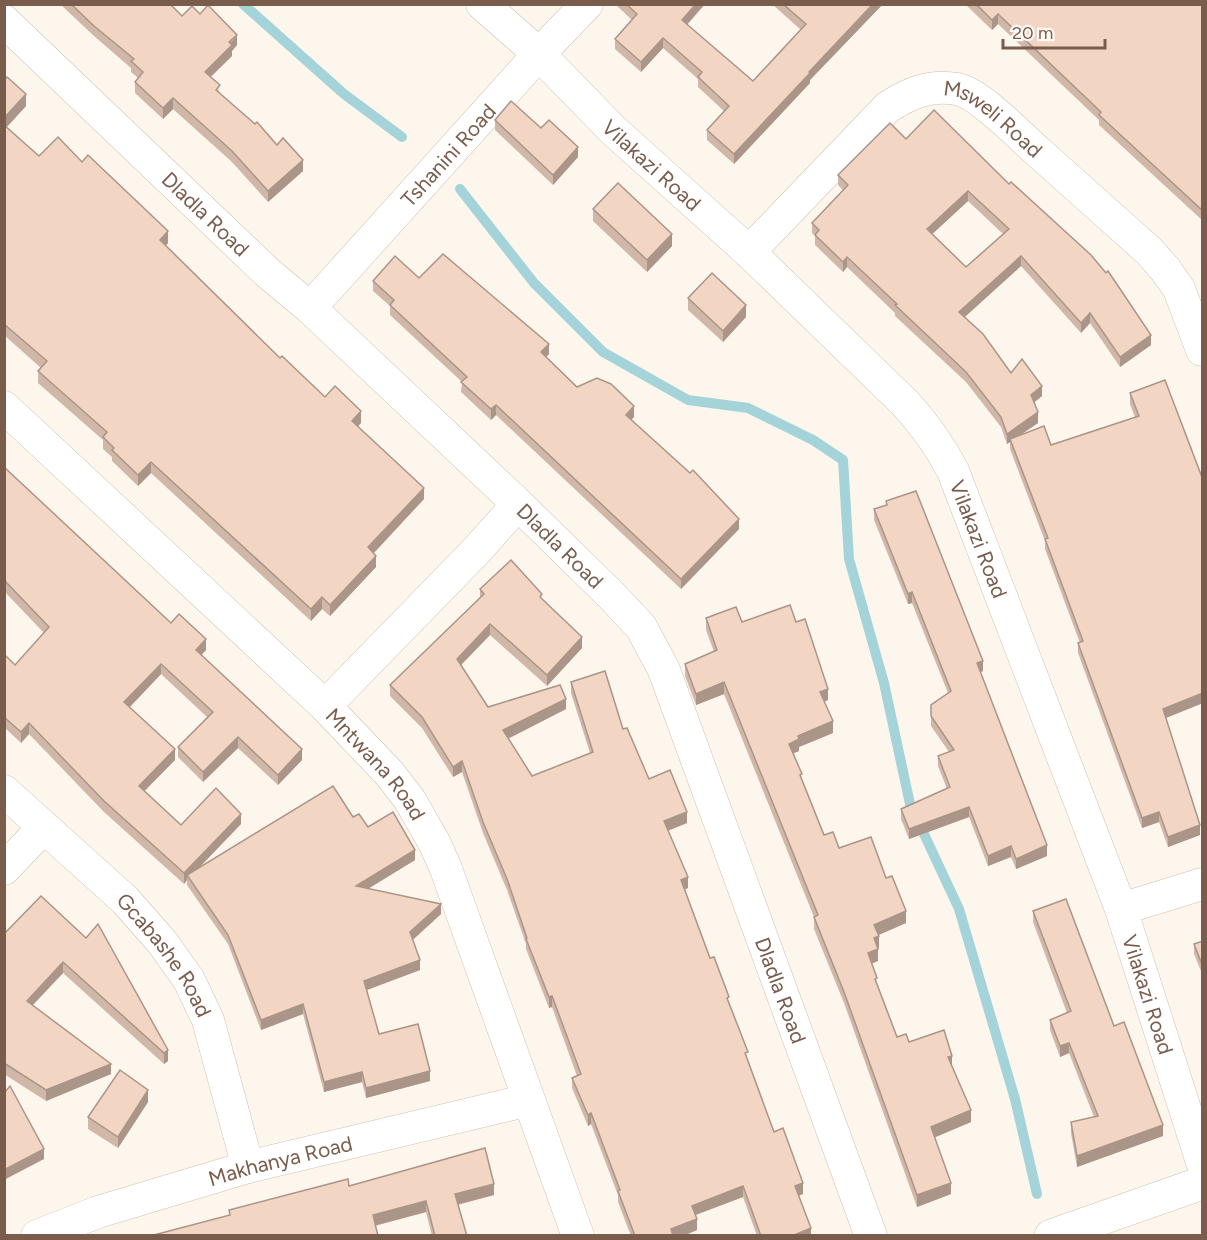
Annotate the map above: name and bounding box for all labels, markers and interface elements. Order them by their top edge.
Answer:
scale bar [1003,12,1105,50]
text: 20 m [1012,22,1053,44]
street label: Msweli Road [942,75,1048,162]
street label: Tshanini Road [395,98,501,212]
street label: Vilakazi Road [597,114,706,216]
street label: Dladla Road [157,166,255,261]
street label: Vilakazi Road [945,477,1013,601]
street label: Dladla Road [512,498,609,593]
street label: Mntwana Road [321,703,431,824]
street label: Gcabashe Road [112,887,217,1021]
street label: Vilakazi Road [1118,931,1179,1057]
street label: Dladla Road [750,934,812,1047]
street label: Makhanya Road [205,1130,355,1191]

